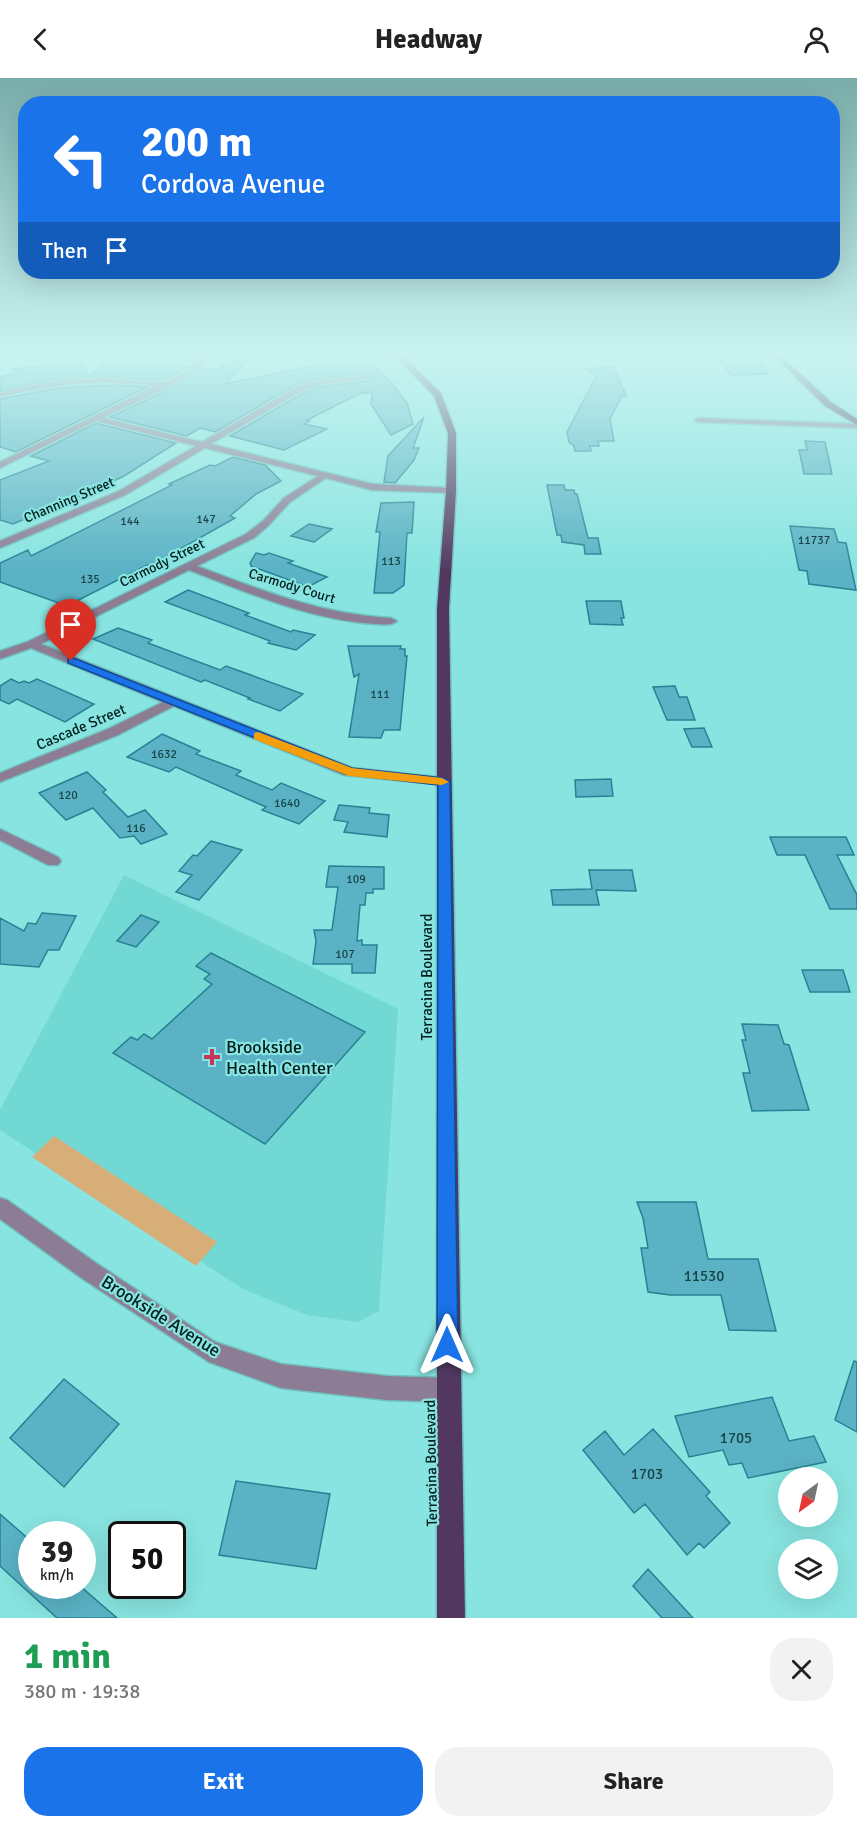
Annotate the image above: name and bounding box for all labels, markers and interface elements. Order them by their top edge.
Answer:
icon: back [24,23,57,56]
text: Headway [375,23,482,56]
icon: person [800,23,833,56]
text: 200 m [141,117,252,168]
icon: left [42,120,120,198]
text: Cordova Avenue [141,168,325,201]
icon: arrive [100,234,133,267]
text: Then [42,237,88,264]
street label: Channing Street [21,473,117,527]
house number: 147 [196,512,216,527]
house number: 144 [120,514,140,529]
house number: 11737 [798,533,830,548]
street label: Carmody Street [117,535,207,591]
house number: 113 [381,554,401,569]
street label: Carmody Court [247,565,337,607]
house number: 135 [80,572,100,587]
pin [45,599,96,661]
icon: arrive [54,608,87,641]
house number: 111 [370,687,390,702]
street label: Cascade Street [33,700,129,754]
house number: 1632 [151,747,177,762]
house number: 120 [58,788,78,803]
house number: 1640 [274,796,300,811]
house number: 116 [126,821,146,836]
house number: 109 [346,872,366,887]
street label: Terracina Boulevard [418,914,436,1040]
house number: 107 [335,947,355,962]
place label: Brookside Health Center [226,1036,333,1079]
marker: Brookside Health Center [203,1048,221,1066]
house number: 11530 [684,1267,724,1285]
street label: Brookside Avenue [97,1271,225,1361]
position arrow [415,1313,479,1377]
street label: Terracina Boulevard [421,1399,441,1527]
house number: 1705 [720,1429,752,1447]
house number: 1703 [631,1465,663,1483]
north arrow [778,1467,838,1527]
map controls [778,1467,838,1599]
speed limit sign: 50 [108,1521,186,1599]
text: 39 [41,1534,73,1571]
button: layers [778,1539,838,1599]
text: km/h [40,1566,74,1584]
text: 1 min [24,1634,111,1679]
button: close [770,1638,833,1701]
text: 380 m · 19:38 [24,1679,140,1704]
button: Exit [24,1747,423,1816]
button: Share [435,1747,833,1816]

